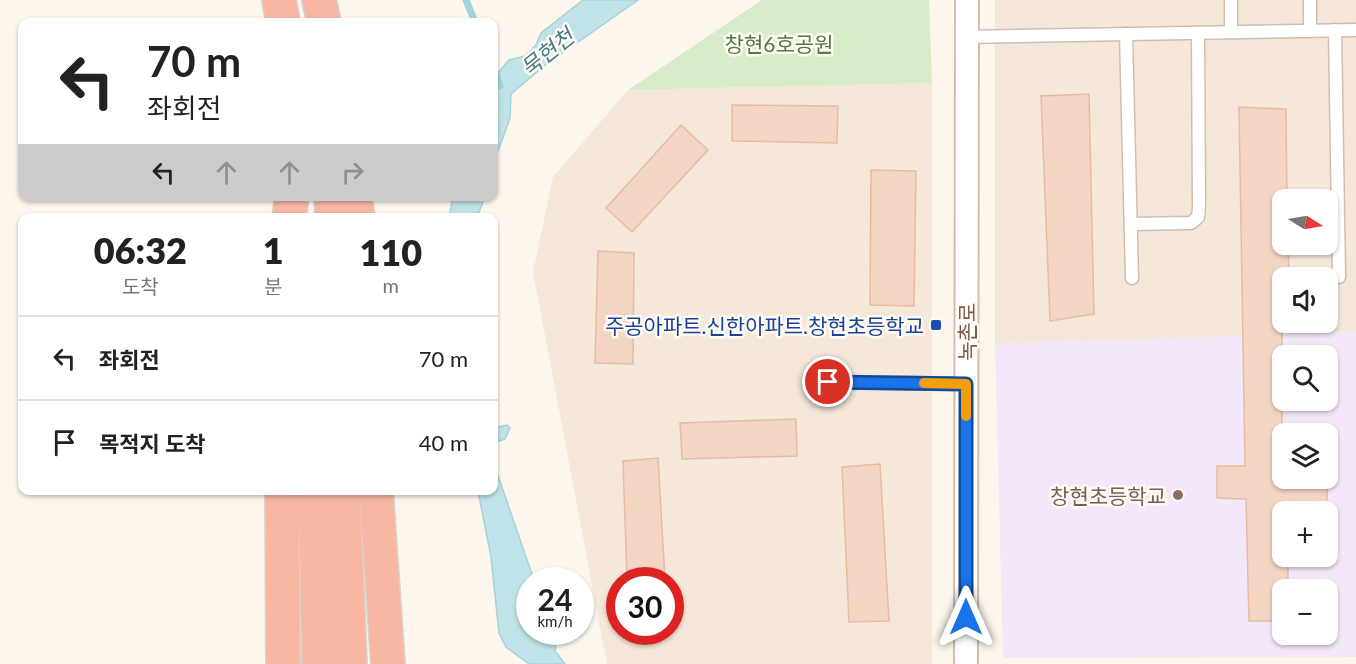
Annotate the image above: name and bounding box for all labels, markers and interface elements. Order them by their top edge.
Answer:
water label: 묵현천 [515,21,581,82]
park label: 창현6호공원 [725,31,833,56]
text: 70 m [147,36,241,86]
icon: left [48,42,126,120]
text: 좌회전 [147,91,222,124]
icon: left [147,156,180,189]
icon: ahead [210,156,243,189]
icon: ahead [273,156,306,189]
icon: right [336,156,369,189]
north arrow [1272,189,1338,255]
map controls [1272,189,1338,645]
text: 06:32 [94,228,187,272]
text: 1 [263,228,284,272]
text: 110 [359,230,422,274]
button: sound [1272,267,1338,333]
text: m [383,273,399,297]
text: 도착 [122,274,159,298]
text: 분 [264,274,282,298]
street label: 녹촌로 [954,303,979,361]
place label: 주공아파트.신한아파트.창현초등학교 [605,313,924,338]
marker: 주공아파트.신한아파트.창현초등학교 [929,318,943,332]
icon: left [48,342,81,375]
text: 70 m [419,345,468,372]
button: search [1272,345,1338,411]
text: 좌회전 [99,346,160,373]
pin [802,356,853,407]
icon: arrive [811,365,844,398]
button: layers [1272,423,1338,489]
icon: arrive [48,426,81,459]
text: 40 m [419,429,468,456]
text: 목적지 도착 [99,430,206,457]
place label: 창현초등학교 [1050,483,1166,508]
marker: 창현초등학교 [1171,488,1185,502]
button: + [1272,501,1338,567]
speed limit sign: 30 [606,567,684,645]
button: − [1272,579,1338,645]
text: 24 [538,581,572,617]
position arrow [934,585,998,649]
text: km/h [537,612,573,630]

